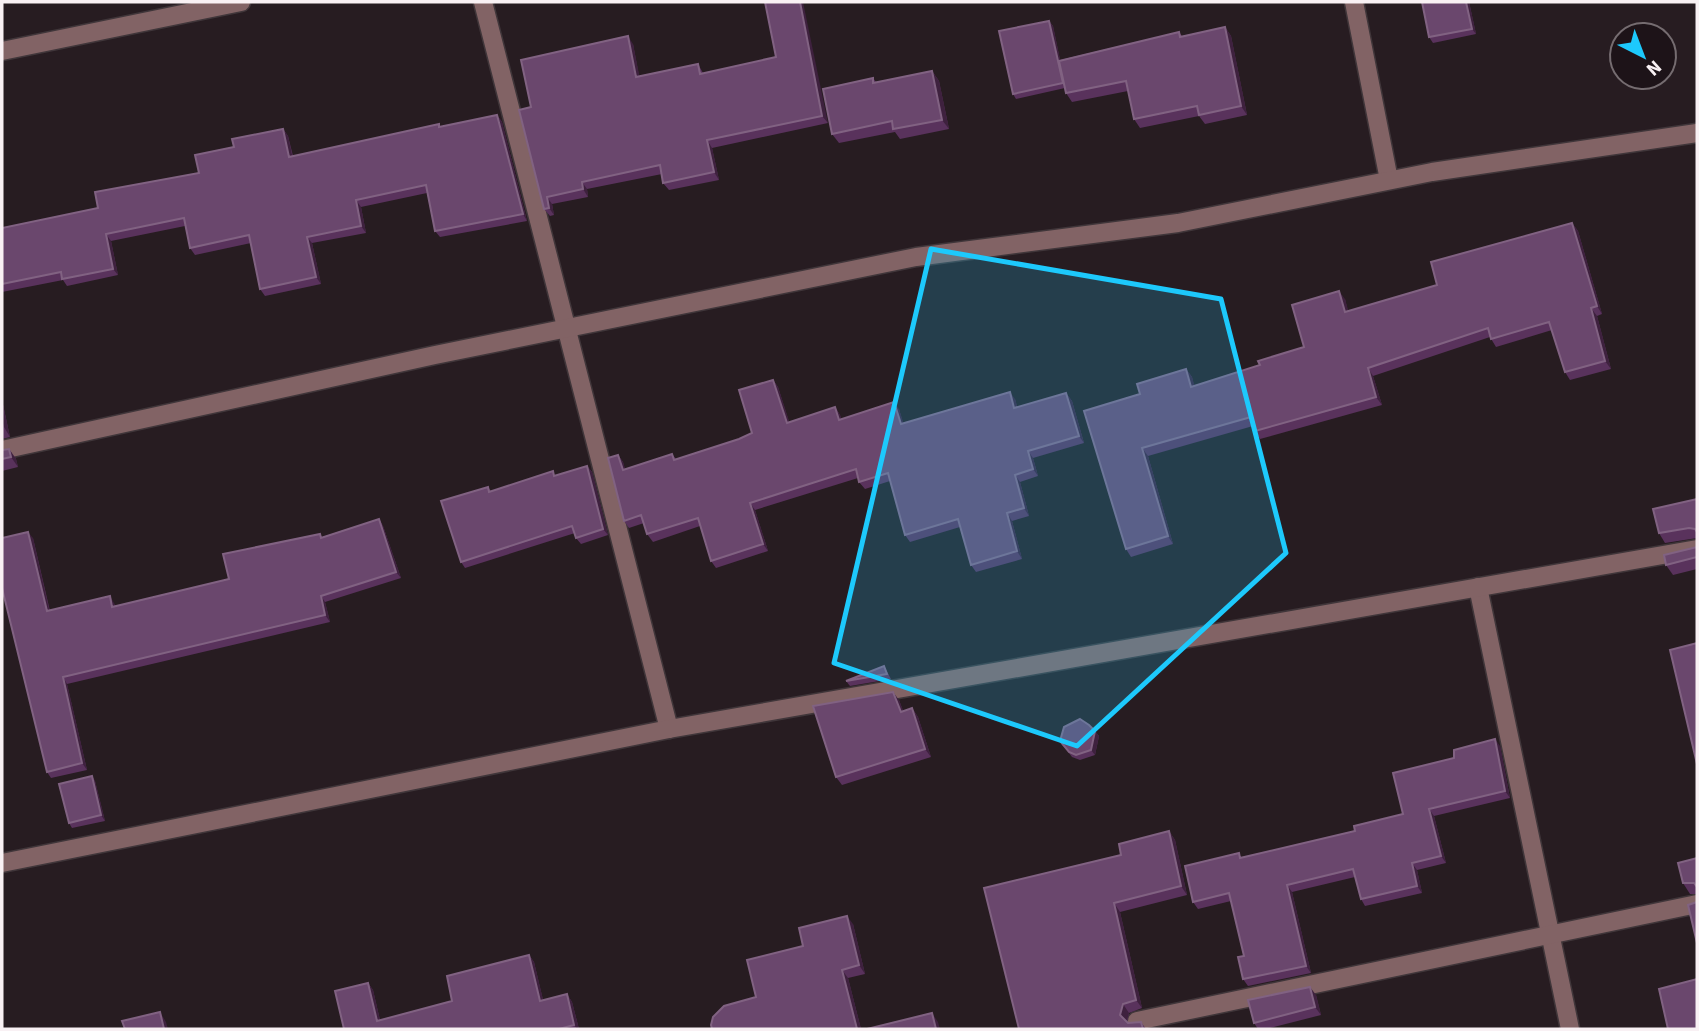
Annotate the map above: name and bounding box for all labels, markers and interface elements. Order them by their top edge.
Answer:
north arrow [1608,21,1678,91]
text: N [1640,53,1667,82]

